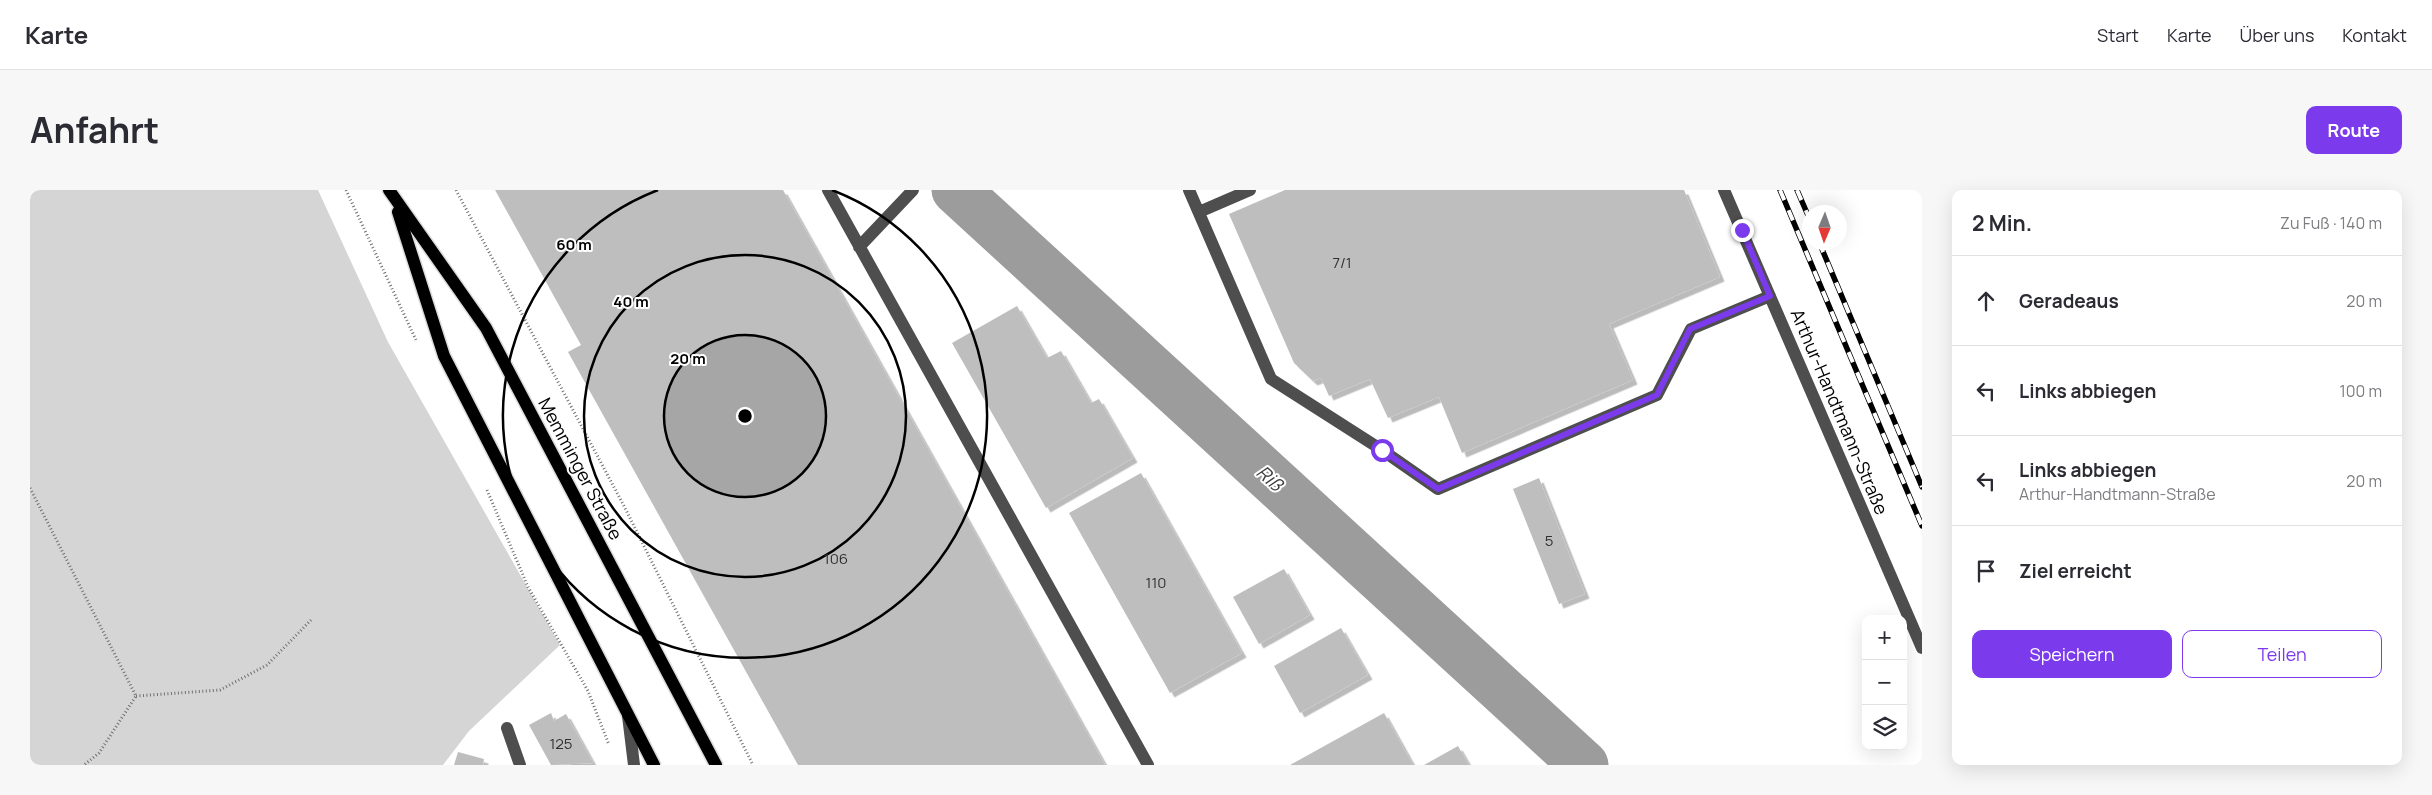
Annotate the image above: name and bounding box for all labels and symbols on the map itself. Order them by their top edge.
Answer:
north arrow [1802,205,1847,250]
route end [1731,219,1754,242]
text: 60 m [556,234,592,255]
house number: 7/1 [1332,252,1352,273]
text: 40 m [613,291,649,312]
street label: Arthur-Handtmann-Straße [1786,305,1894,518]
text: 20 m [670,348,706,369]
street label: Memminger Straße [533,393,629,544]
centre of rings [736,407,754,425]
route start [1371,439,1394,462]
water label: Riß [1251,459,1289,497]
house number: 5 [1545,530,1553,551]
house number: 106 [824,548,848,569]
house number: 110 [1146,572,1166,593]
house number: 125 [549,733,573,754]

